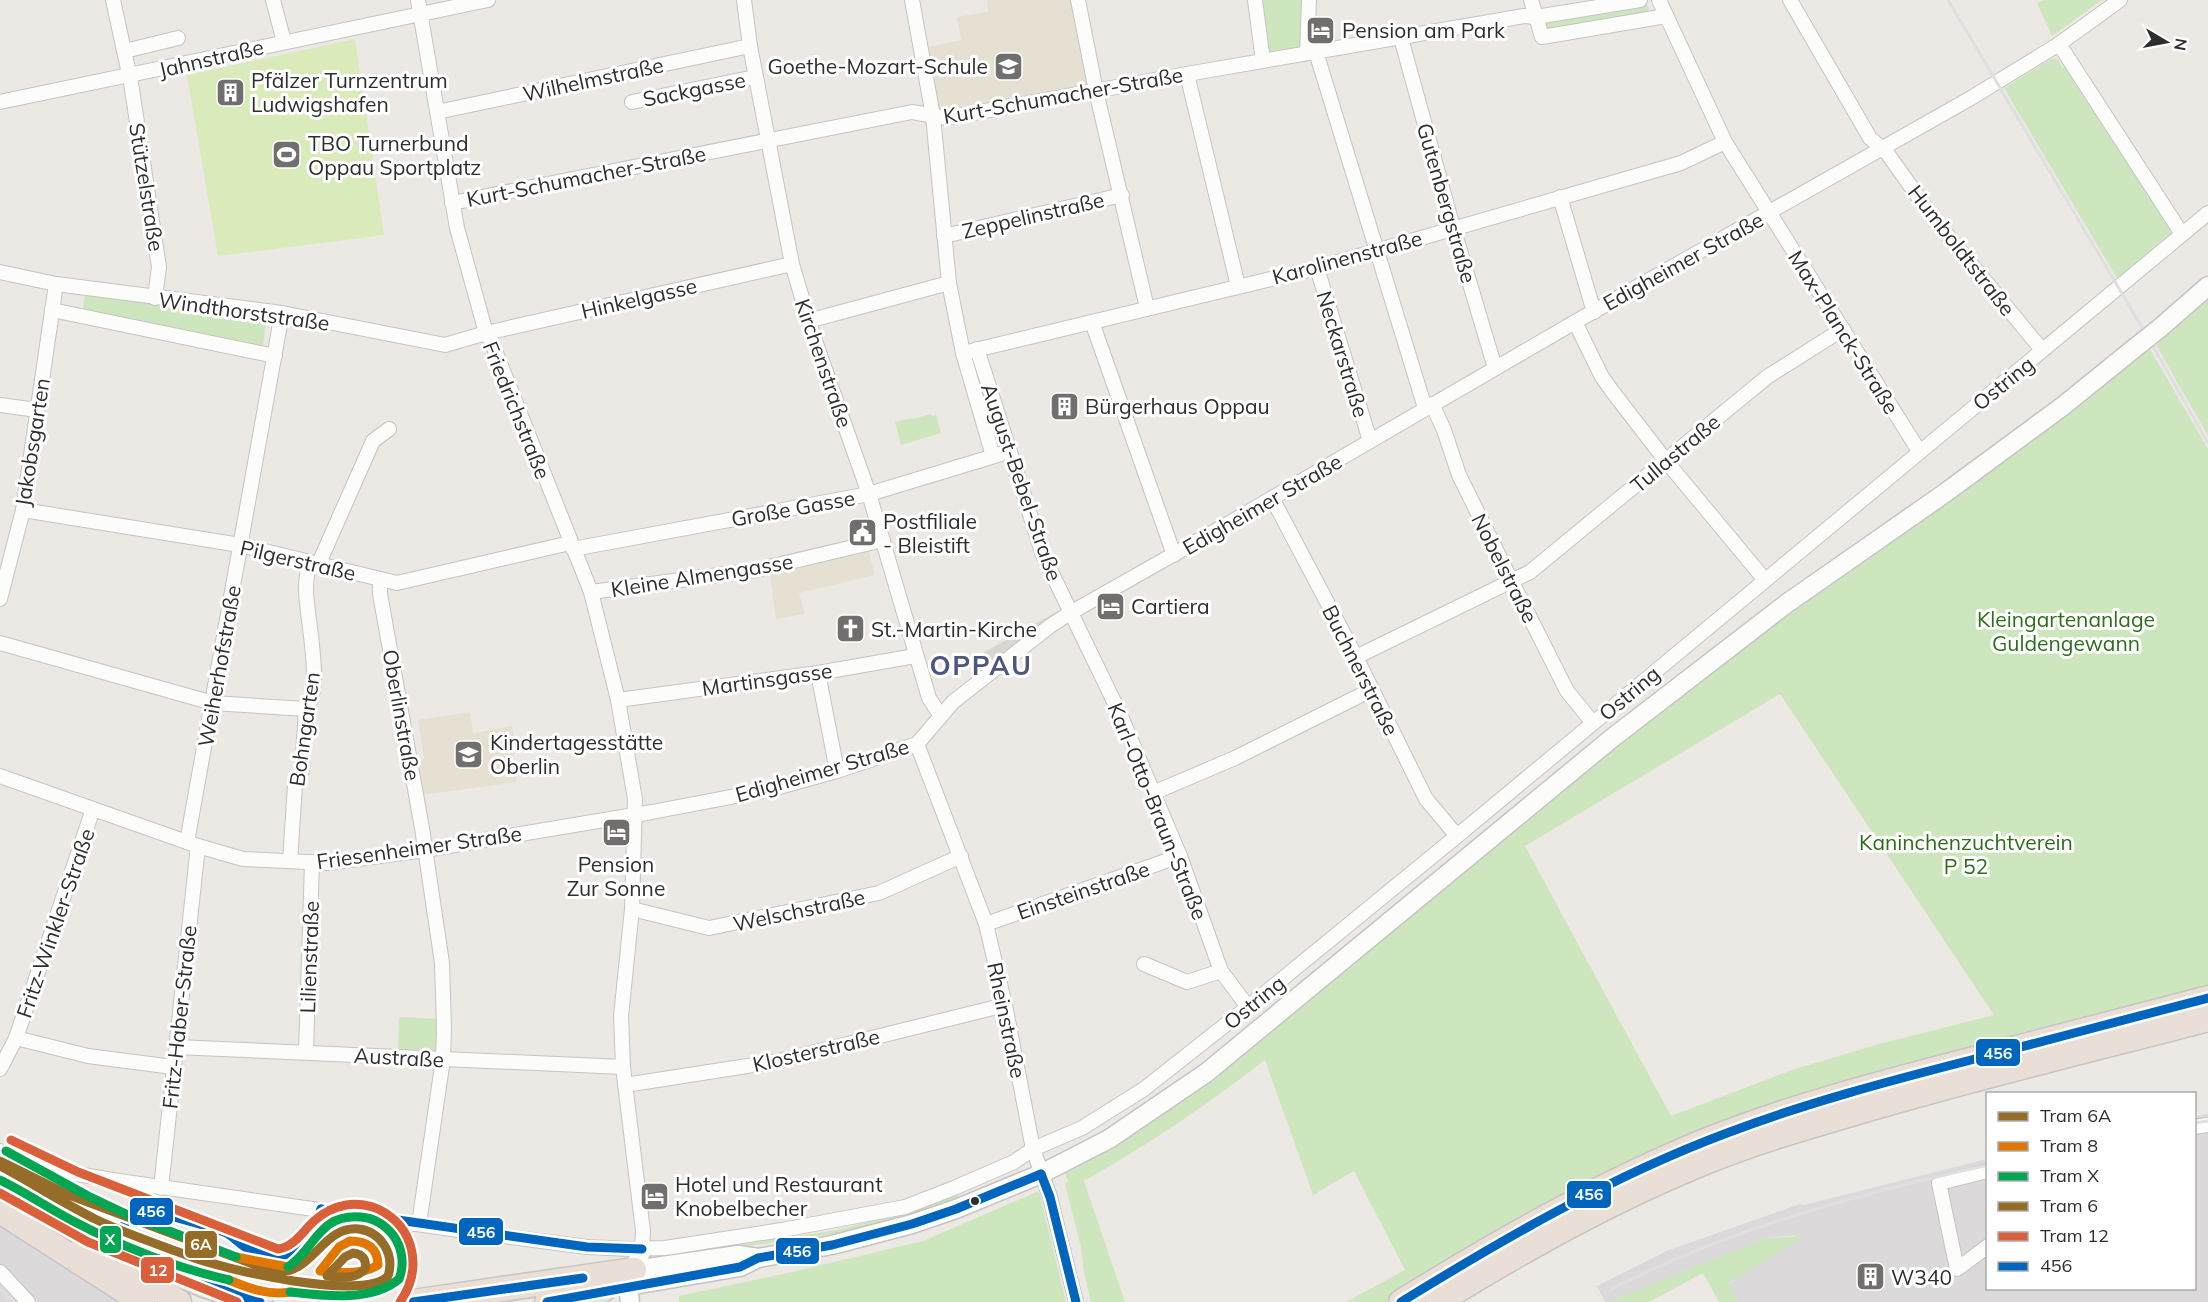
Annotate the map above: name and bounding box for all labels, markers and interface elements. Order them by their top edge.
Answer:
north arrow [2136,12,2196,72]
hotel icon: Pension am Park [1305,14,1337,46]
place label: Pension am Park [1342,17,1505,43]
street label: Jahnstraße [156,33,266,83]
text: N [2170,37,2192,52]
school or university icon: Goethe-Mozart-Schule [993,50,1025,82]
street label: Wilhelmstraße [520,51,666,107]
place label: Goethe-Mozart-Schule [767,53,988,79]
street label: Kurt-Schumacher-Straße [941,61,1185,129]
street label: Sackgasse [640,66,748,112]
place label: Pfälzer Turnzentrum Ludwigshafen [251,67,448,117]
building icon: Pfälzer Turnzentrum Ludwigshafen [214,76,246,108]
street label: Gutenbergstraße [1412,120,1482,286]
street label: Stützelstraße [124,121,170,253]
place label: TBO Turnerbund Oppau Sportplatz [308,130,481,180]
sports icon: TBO Turnerbund Oppau Sportplatz [271,139,303,171]
street label: Kurt-Schumacher-Straße [464,140,708,212]
street label: Humboldtstraße [1903,179,2021,321]
street label: Zeppelinstraße [959,186,1107,244]
street label: Edigheimer Straße [1598,206,1768,316]
street label: Karolinenstraße [1269,225,1425,289]
street label: Max-Planck-Straße [1783,245,1905,419]
street label: Hinkelgasse [579,272,699,324]
street label: Windthorststraße [157,286,331,336]
street label: Neckarstraße [1311,288,1375,420]
street label: Kirchenstraße [790,295,858,431]
street label: Friedrichstraße [478,337,556,483]
street label: Ostring [1967,350,2039,416]
street label: Jakobsgarten [9,376,55,508]
street label: August-Bebel-Straße [976,380,1068,584]
building icon: Bürgerhaus Oppau [1048,390,1080,422]
place label: Bürgerhaus Oppau [1085,393,1270,419]
street label: Tullastraße [1625,408,1725,498]
street label: Edigheimer Straße [1178,448,1346,560]
street label: Große Gasse [729,484,857,532]
place label: Postfiliale - Bleistift [883,508,977,558]
street label: Nobelstraße [1466,509,1544,627]
public building icon: Postfiliale - Bleistift [846,517,878,549]
street label: Pilgerstraße [238,534,358,586]
street label: Kleine Almengasse [609,548,795,602]
street label: Weiherhofstraße [192,583,246,749]
hotel icon: Cartiera [1094,590,1126,622]
place label: Cartiera [1131,593,1210,619]
street label: Buchnerstraße [1317,600,1405,740]
park label: Kleingartenanlage Guldengewann [1977,606,2155,656]
church icon: St.-Martin-Kirche [834,613,866,645]
place label: St.-Martin-Kirche [871,616,1037,642]
street label: Oberlinstraße [378,647,426,783]
district label: OPPAU [930,648,1032,682]
street label: Martinsgasse [700,657,834,701]
street label: Ostring [1593,660,1665,726]
street label: Bohngarten [283,670,325,788]
street label: Karl-Otto-Braun-Straße [1102,699,1214,923]
place label: Kindertagesstätte Oberlin [490,729,663,779]
street label: Edigheimer Straße [732,733,912,807]
school or university icon: Kindertagesstätte Oberlin [453,738,485,770]
hotel icon: Pension Zur Sonne [600,817,632,849]
street label: Friesenheimer Straße [315,820,523,874]
street label: Fritz-Winkler-Straße [10,825,100,1021]
park label: Kaninchenzuchtverein P 52 [1859,829,2073,879]
place label: Pension Zur Sonne [567,851,665,901]
street label: Einsteinstraße [1013,855,1153,925]
street label: Welschstraße [731,883,867,937]
street label: Lilienstraße [294,900,324,1014]
street label: Fritz-Haber-Straße [156,924,202,1110]
street label: Rheinstraße [982,960,1032,1080]
street label: Ostring [1218,969,1290,1035]
street label: Klosterstraße [750,1023,882,1077]
line badge: 456 [1975,1038,2021,1067]
street label: Austraße [353,1042,445,1072]
text: 456 [1984,1043,2013,1063]
legend [1986,1092,2196,1290]
text: Tram 6A [2040,1104,2111,1127]
text: Tram 8 [2040,1134,2098,1157]
text: Tram X [2040,1164,2099,1187]
place label: Hotel und Restaurant Knobelbecher [675,1171,883,1221]
hotel icon: Hotel und Restaurant Knobelbecher [638,1180,670,1212]
line badge: 456 [1566,1180,1612,1209]
text: 456 [1575,1184,1604,1204]
text: Tram 6 [2040,1194,2098,1217]
unlabelled marker [969,1195,981,1207]
line badge: 456 [129,1197,174,1226]
text: 456 [137,1201,166,1221]
line badge: 456 [458,1217,504,1246]
text: 456 [467,1222,496,1242]
text: Tram 12 [2040,1224,2109,1247]
line badge: X [99,1225,122,1254]
text: X [104,1229,116,1249]
line badge: 6A [184,1230,218,1259]
text: 6A [190,1234,212,1254]
line badge: 456 [775,1237,820,1265]
text: 456 [783,1241,812,1261]
text: 456 [2040,1254,2072,1277]
line badge: 12 [140,1256,175,1284]
text: 12 [148,1260,168,1280]
building icon: W340 [1854,1261,1886,1293]
place label: W340 [1891,1264,1952,1290]

